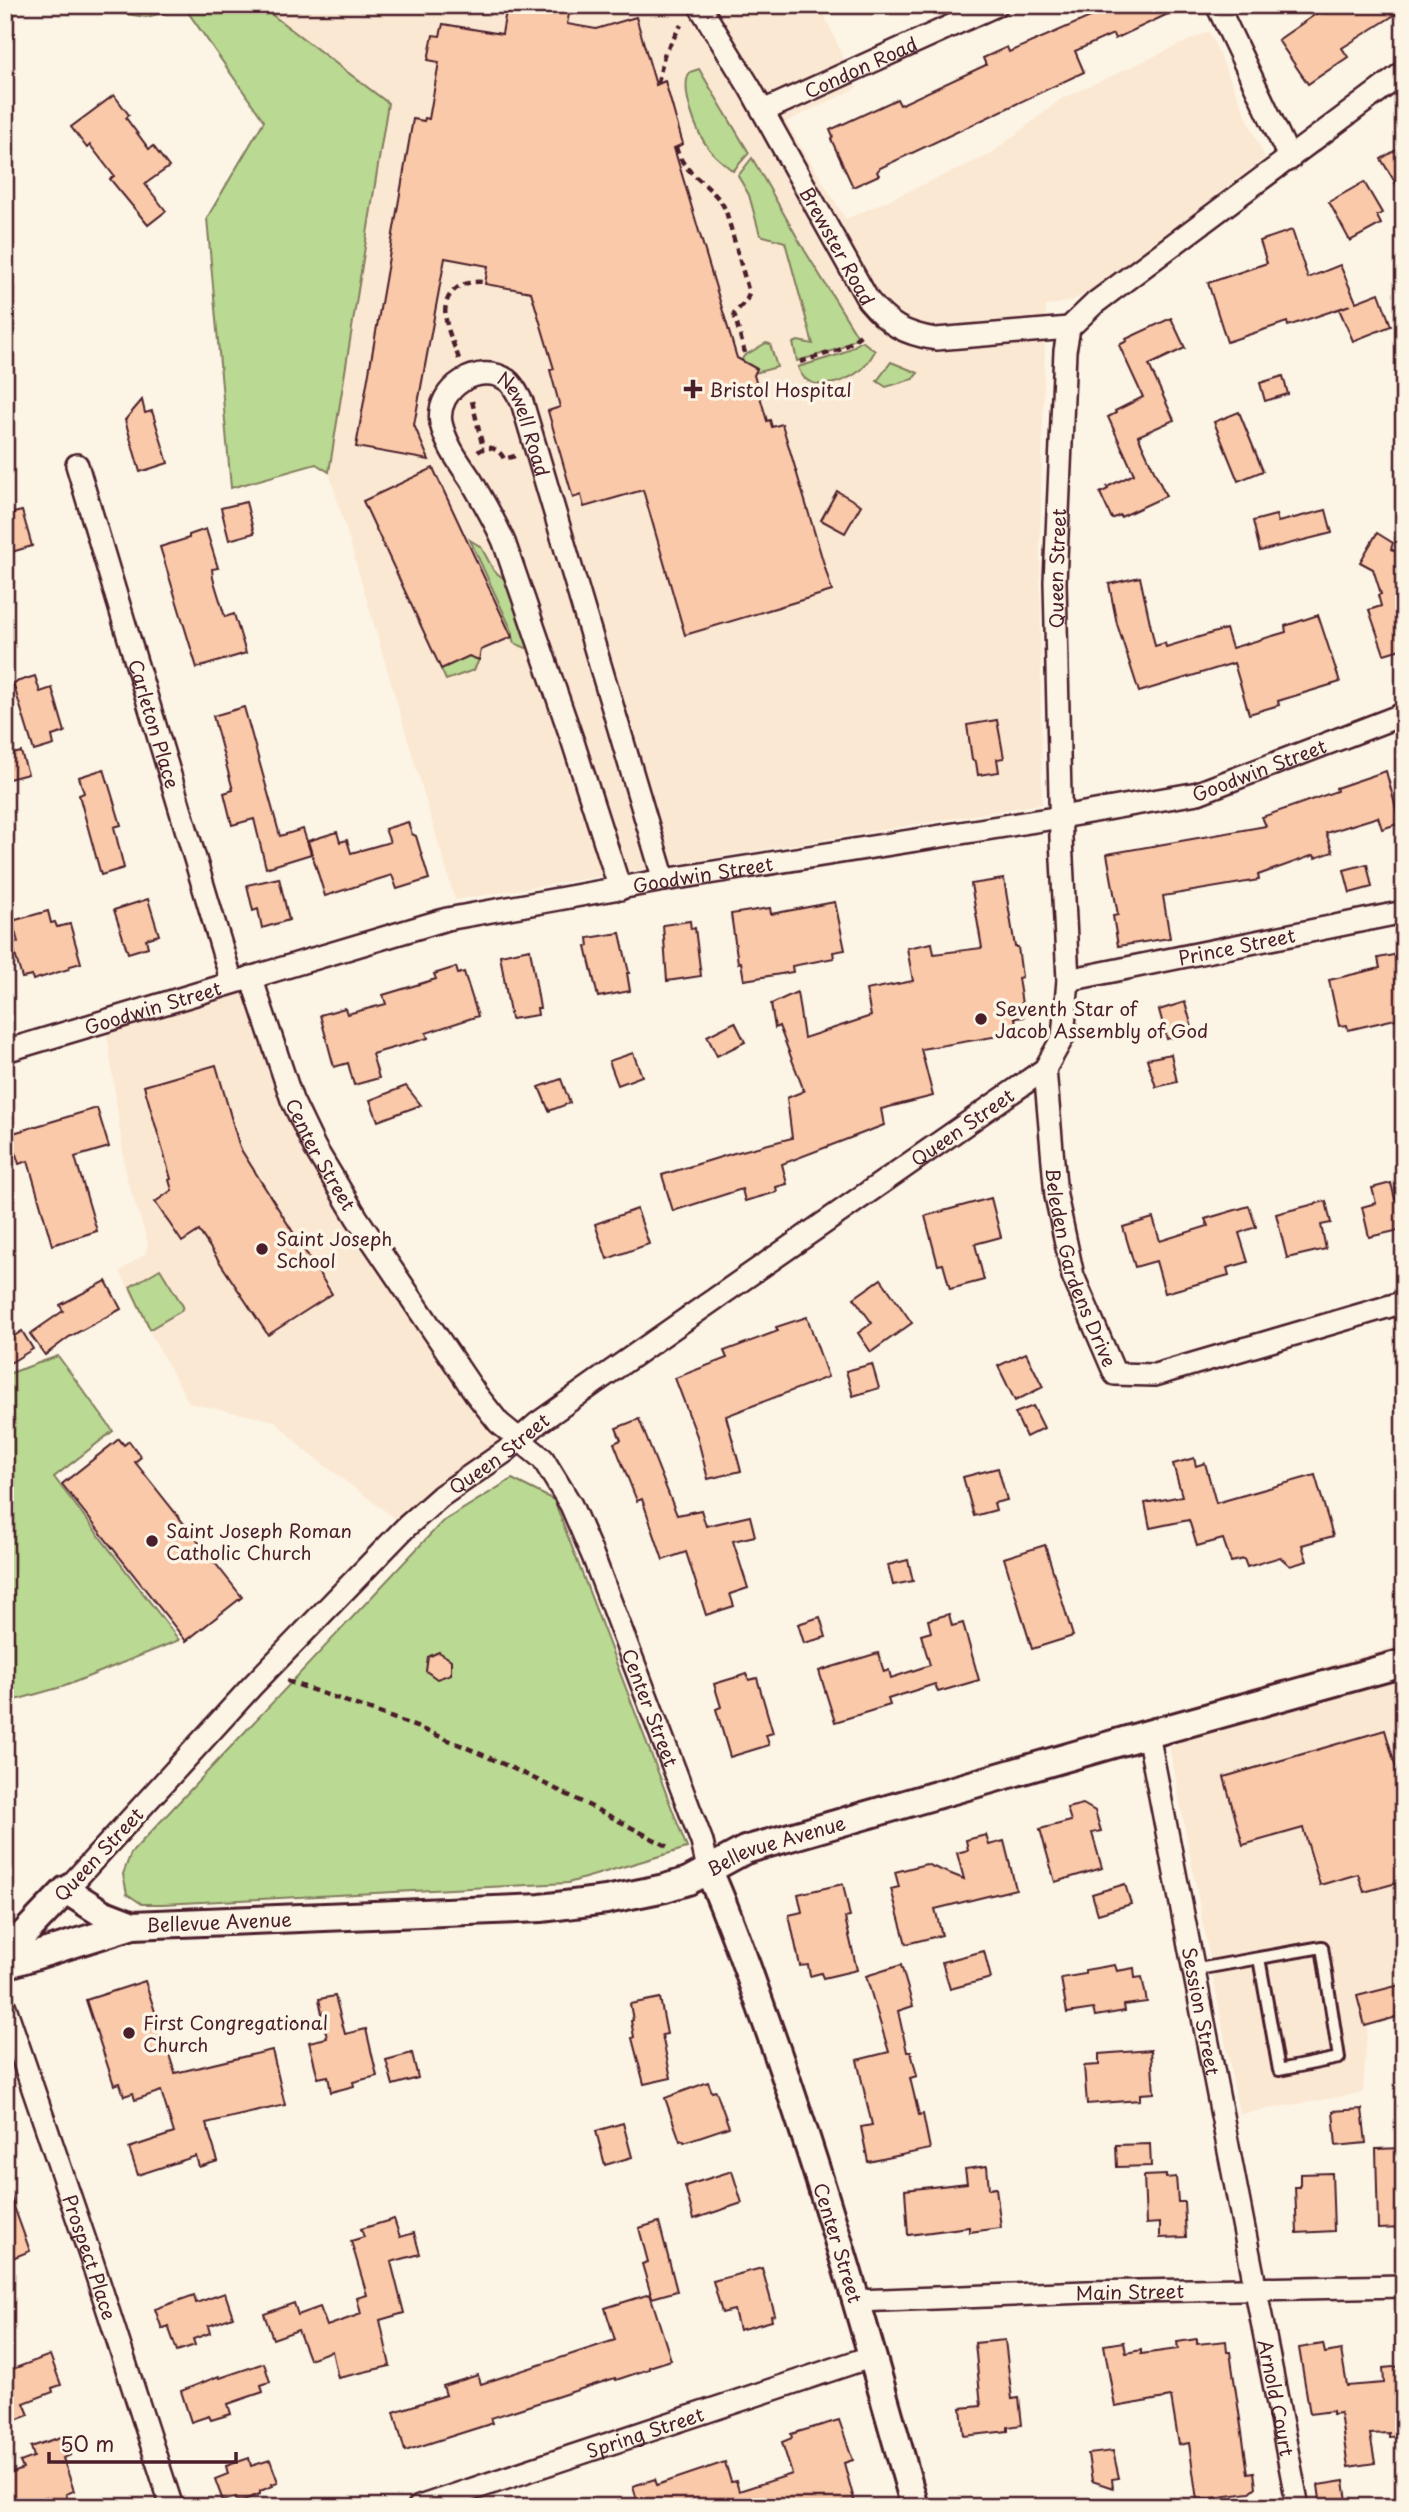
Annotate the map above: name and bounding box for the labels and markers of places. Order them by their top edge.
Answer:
place label: Bristol Hospital [709,375,852,403]
marker: Bristol Hospital [683,379,703,399]
place label: Seventh Star of Jacob Assembly of God [995,994,1208,1044]
marker: Seventh Star of Jacob Assembly of God [973,1011,989,1027]
place label: Saint Joseph School [276,1224,392,1274]
marker: Saint Joseph School [254,1241,270,1257]
place label: Saint Joseph Roman Catholic Church [166,1516,352,1566]
marker: Saint Joseph Roman Catholic Church [144,1533,160,1549]
place label: First Congregational Church [143,2008,328,2058]
marker: First Congregational Church [121,2025,137,2041]

